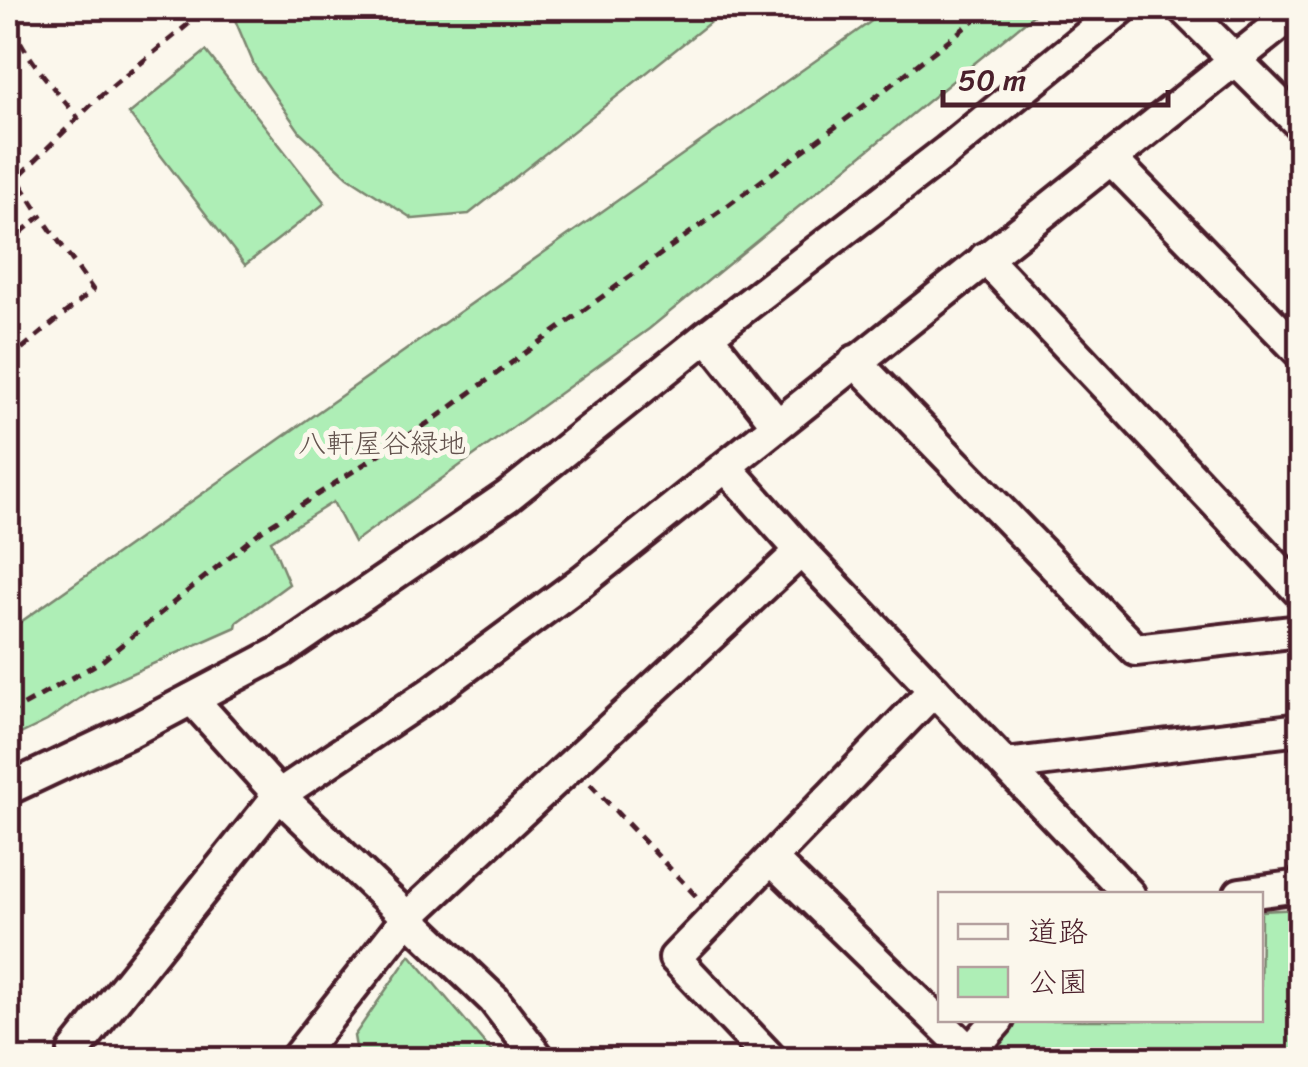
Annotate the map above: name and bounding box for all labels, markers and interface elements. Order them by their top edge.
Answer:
scale bar [943,45,1168,107]
text: 50 m [958,53,1026,107]
park label: 八軒屋谷緑地 [298,419,466,468]
legend [938,892,1263,1022]
text: 道路 [1028,905,1088,959]
text: 公園 [1028,955,1088,1009]

